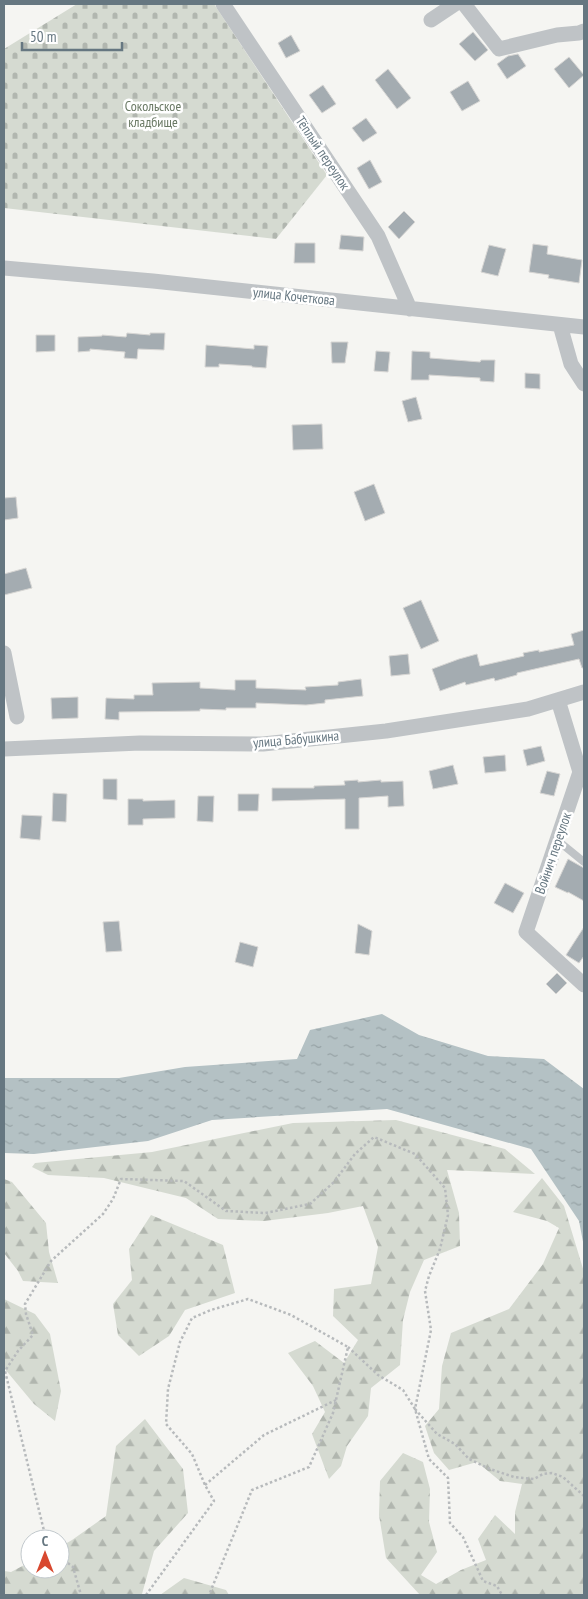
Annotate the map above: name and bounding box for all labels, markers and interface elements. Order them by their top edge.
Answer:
scale bar [22,20,122,52]
text: 50 m [30,27,56,46]
park label: Сокольское кладбище [125,97,181,131]
street label: Тёплый переулок [292,113,355,194]
street label: улица Кочеткова [252,283,336,309]
street label: улица Бабушкина [252,726,340,752]
street label: Войнич переулок [531,809,576,896]
north arrow [20,1529,70,1579]
text: С [42,1532,49,1550]

